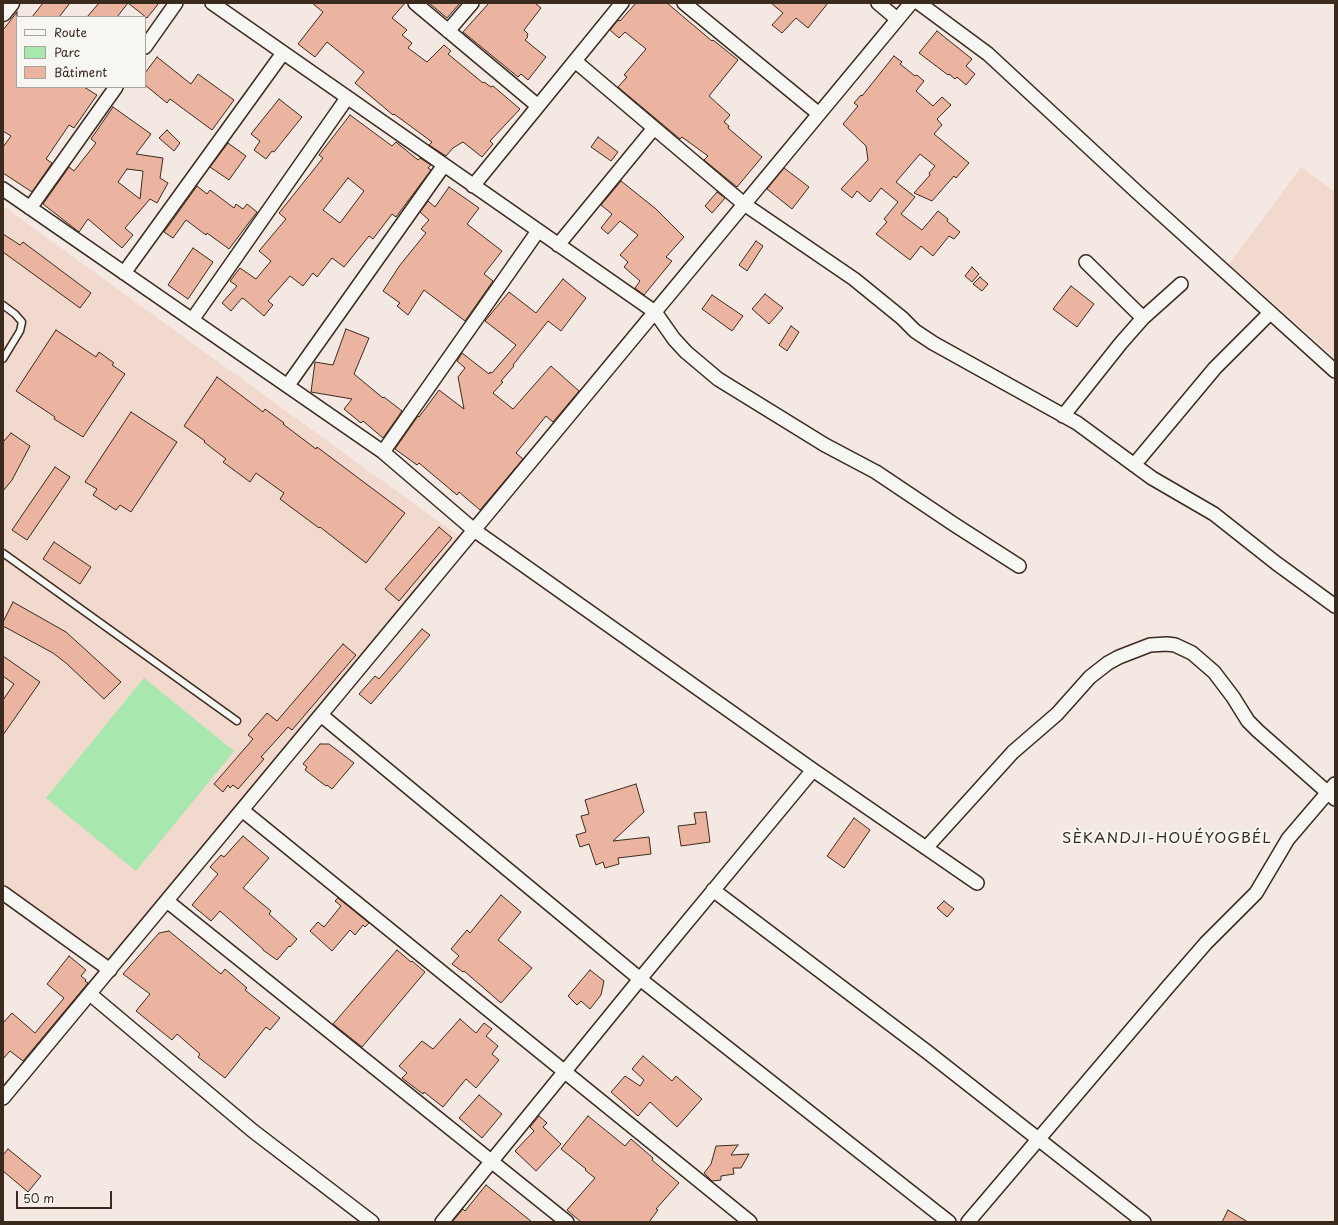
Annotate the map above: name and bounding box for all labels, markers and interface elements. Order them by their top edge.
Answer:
legend [16,16,146,88]
text: Route [54,23,87,41]
text: Parc [54,43,80,61]
text: Bâtiment [54,63,107,81]
district label: SÈKANDJI-HOUÉYOGBÉL [1063,830,1271,848]
scale bar [18,1183,114,1209]
text: 50 m [23,1189,54,1207]

